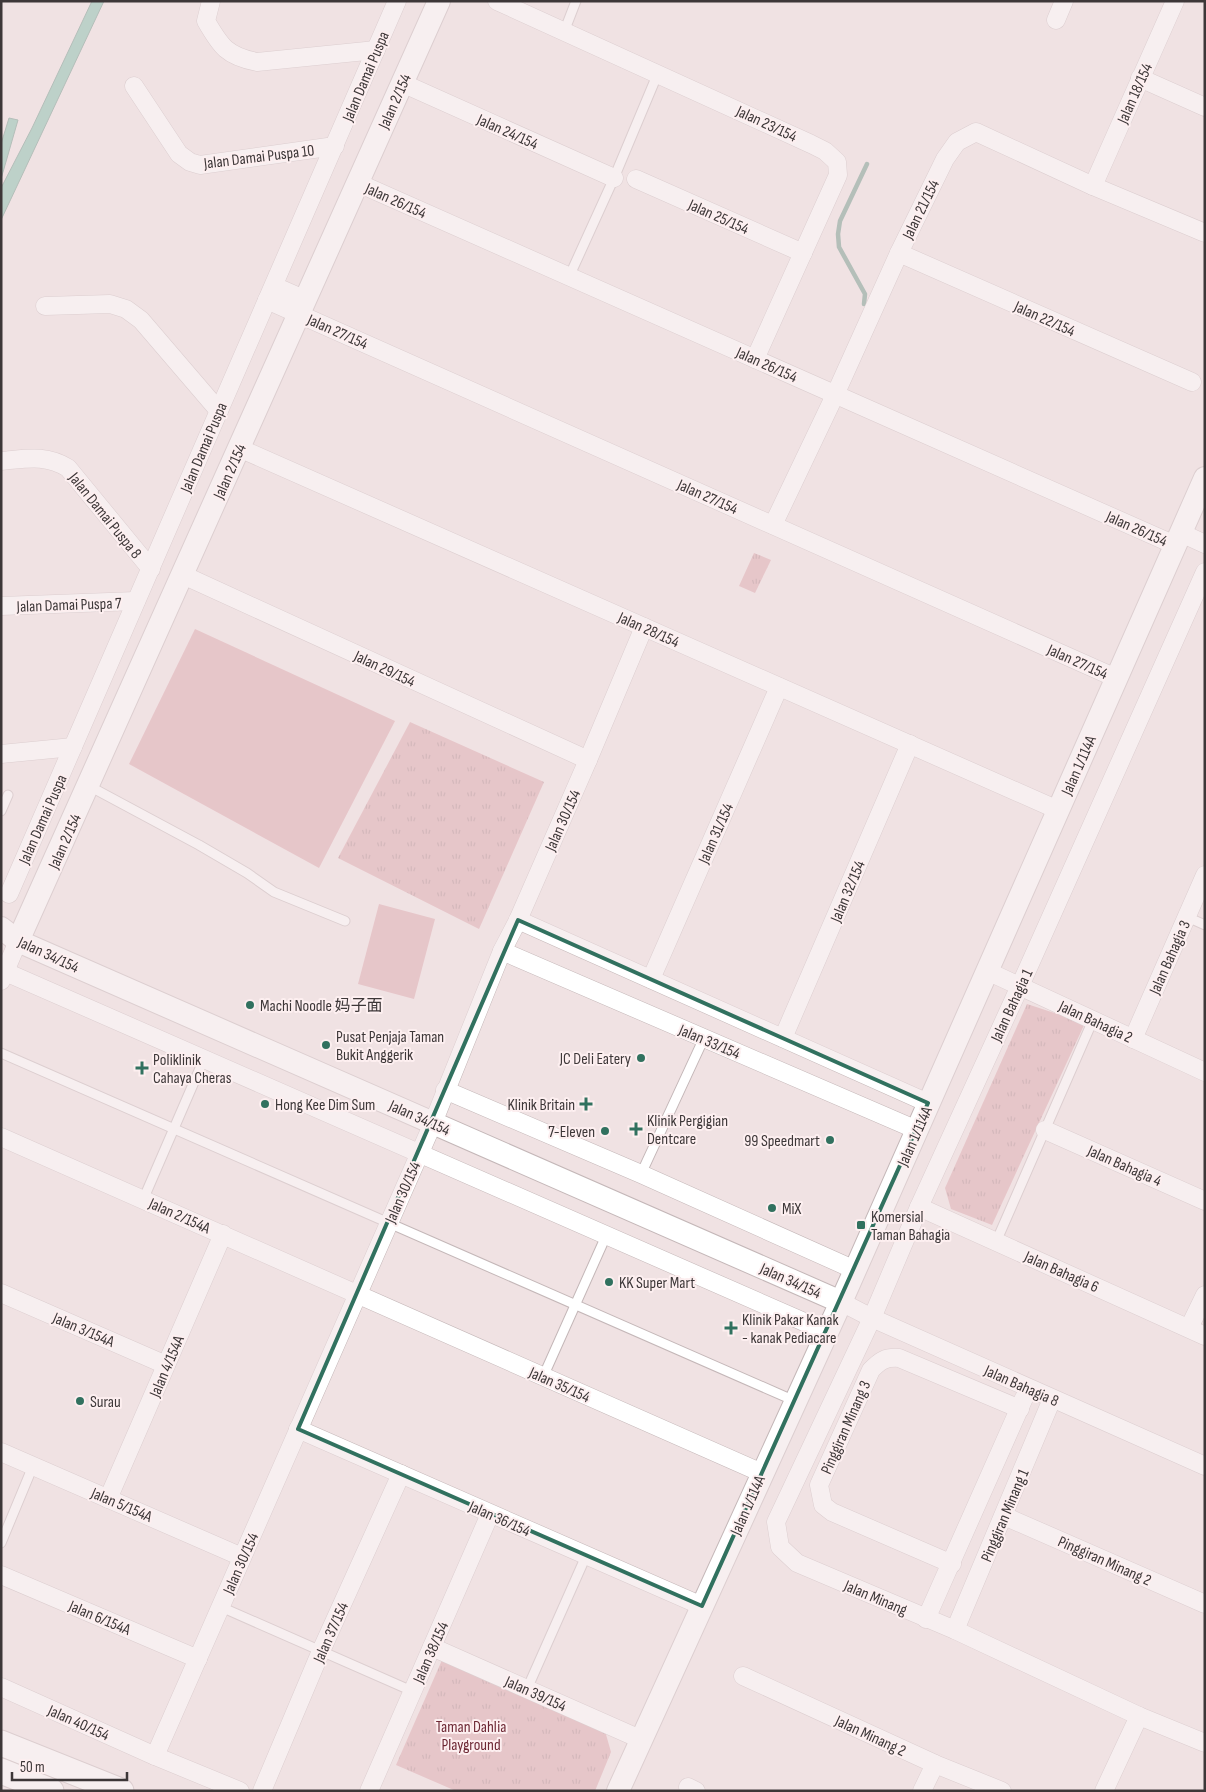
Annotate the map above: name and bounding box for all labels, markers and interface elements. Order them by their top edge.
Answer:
street label: Jalan Damai Puspa [339,29,394,125]
street label: Jalan 18/154 [1113,60,1157,128]
street label: Jalan 2/154 [374,71,416,133]
street label: Jalan 23/154 [732,102,800,147]
street label: Jalan 24/154 [473,110,541,154]
street label: Jalan Damai Puspa 10 [202,141,315,174]
street label: Jalan 21/154 [898,177,944,243]
street label: Jalan 26/154 [361,179,429,223]
street label: Jalan 25/154 [684,195,752,239]
street label: Jalan 22/154 [1010,297,1078,341]
street label: Jalan 27/154 [303,310,371,354]
street label: Jalan 26/154 [732,343,800,387]
street label: Jalan Damai Puspa [177,400,232,496]
street label: Jalan 2/154 [209,441,251,503]
street label: Jalan Damai Puspa 8 [64,468,145,563]
street label: Jalan 27/154 [673,475,741,519]
street label: Jalan 26/154 [1102,507,1170,551]
street label: Jalan Damai Puspa 7 [15,594,122,617]
street label: Jalan 28/154 [614,608,682,652]
street label: Jalan 27/154 [1043,640,1111,684]
street label: Jalan 29/154 [350,647,418,692]
street label: Jalan 1/114A [1057,733,1101,799]
street label: Jalan Damai Puspa [15,772,72,868]
street label: Jalan 30/154 [541,787,585,855]
street label: Jalan 31/154 [694,800,738,868]
street label: Jalan 2/154 [44,811,86,873]
street label: Jalan 32/154 [827,858,870,926]
street label: Jalan Bahagia 3 [1145,918,1195,999]
street label: Jalan 34/154 [14,933,82,978]
street label: Jalan Bahagia 1 [987,966,1038,1046]
place label: Machi Noodle 妈子面 [260,997,383,1016]
street label: Jalan Bahagia 2 [1055,997,1135,1048]
marker: Machi Noodle 妈子面 [244,999,256,1011]
street label: Jalan 33/154 [675,1021,743,1064]
place label: Pusat Penjaja Taman Bukit Anggerik [336,1028,444,1065]
marker: Pusat Penjaja Taman Bukit Anggerik [320,1039,332,1051]
place label: JC Deli Eatery [559,1050,631,1069]
place label: Poliklinik Cahaya Cheras [153,1051,232,1088]
marker: JC Deli Eatery [635,1052,647,1064]
marker: Poliklinik Cahaya Cheras [135,1061,149,1075]
place label: Hong Kee Dim Sum [275,1096,375,1115]
street label: Jalan 34/154 [385,1096,453,1140]
place label: Klinik Britain [507,1096,575,1115]
marker: Klinik Britain [579,1097,593,1111]
marker: Hong Kee Dim Sum [259,1098,271,1110]
street label: Jalan 1/114A [893,1104,937,1170]
place label: Klinik Pergigian Dentcare [647,1112,728,1149]
marker: Klinik Pergigian Dentcare [629,1122,643,1136]
place label: 7-Eleven [548,1123,595,1142]
marker: 7-Eleven [599,1125,611,1137]
place label: 99 Speedmart [744,1132,820,1151]
marker: 99 Speedmart [824,1134,836,1146]
street label: Jalan Bahagia 4 [1083,1141,1165,1191]
street label: Jalan 30/154 [381,1159,425,1227]
street label: Jalan 2/154A [145,1194,213,1238]
place label: MiX [782,1200,801,1219]
marker: MiX [766,1202,778,1214]
place label: Komersial Taman Bahagia [871,1208,950,1245]
marker: Komersial Taman Bahagia [855,1219,867,1231]
street label: Jalan Bahagia 6 [1020,1247,1102,1297]
street label: Jalan 34/154 [756,1259,824,1303]
place label: KK Super Mart [619,1274,695,1293]
marker: KK Super Mart [603,1276,615,1288]
street label: Jalan 3/154A [49,1309,117,1352]
place label: Klinik Pakar Kanak - kanak Pediacare [742,1311,839,1348]
marker: Klinik Pakar Kanak - kanak Pediacare [724,1321,738,1335]
street label: Jalan 4/154A [146,1333,189,1401]
street label: Jalan Bahagia 8 [980,1361,1062,1411]
street label: Jalan 35/154 [525,1363,593,1407]
street label: Pinggiran Minang 3 [817,1378,875,1477]
place label: Surau [90,1393,121,1412]
marker: Surau [74,1395,86,1407]
street label: Pinggiran Minang 1 [977,1466,1034,1565]
street label: Jalan 1/114A [726,1473,770,1539]
street label: Jalan 5/154A [87,1484,155,1527]
street label: Jalan 36/154 [465,1497,533,1541]
street label: Jalan 30/154 [219,1530,263,1598]
street label: Pinggiran Minang 2 [1055,1532,1154,1590]
street label: Jalan Minang [840,1576,910,1620]
street label: Jalan 6/154A [65,1597,133,1640]
street label: Jalan 37/154 [309,1599,353,1667]
street label: Jalan 38/154 [409,1619,453,1687]
street label: Jalan 39/154 [501,1672,569,1716]
street label: Jalan 40/154 [44,1701,112,1745]
street label: Jalan Minang 2 [831,1711,909,1761]
park label: Taman Dahlia Playground [436,1718,506,1755]
scale bar [12,1750,128,1782]
text: 50 m [20,1758,45,1777]

